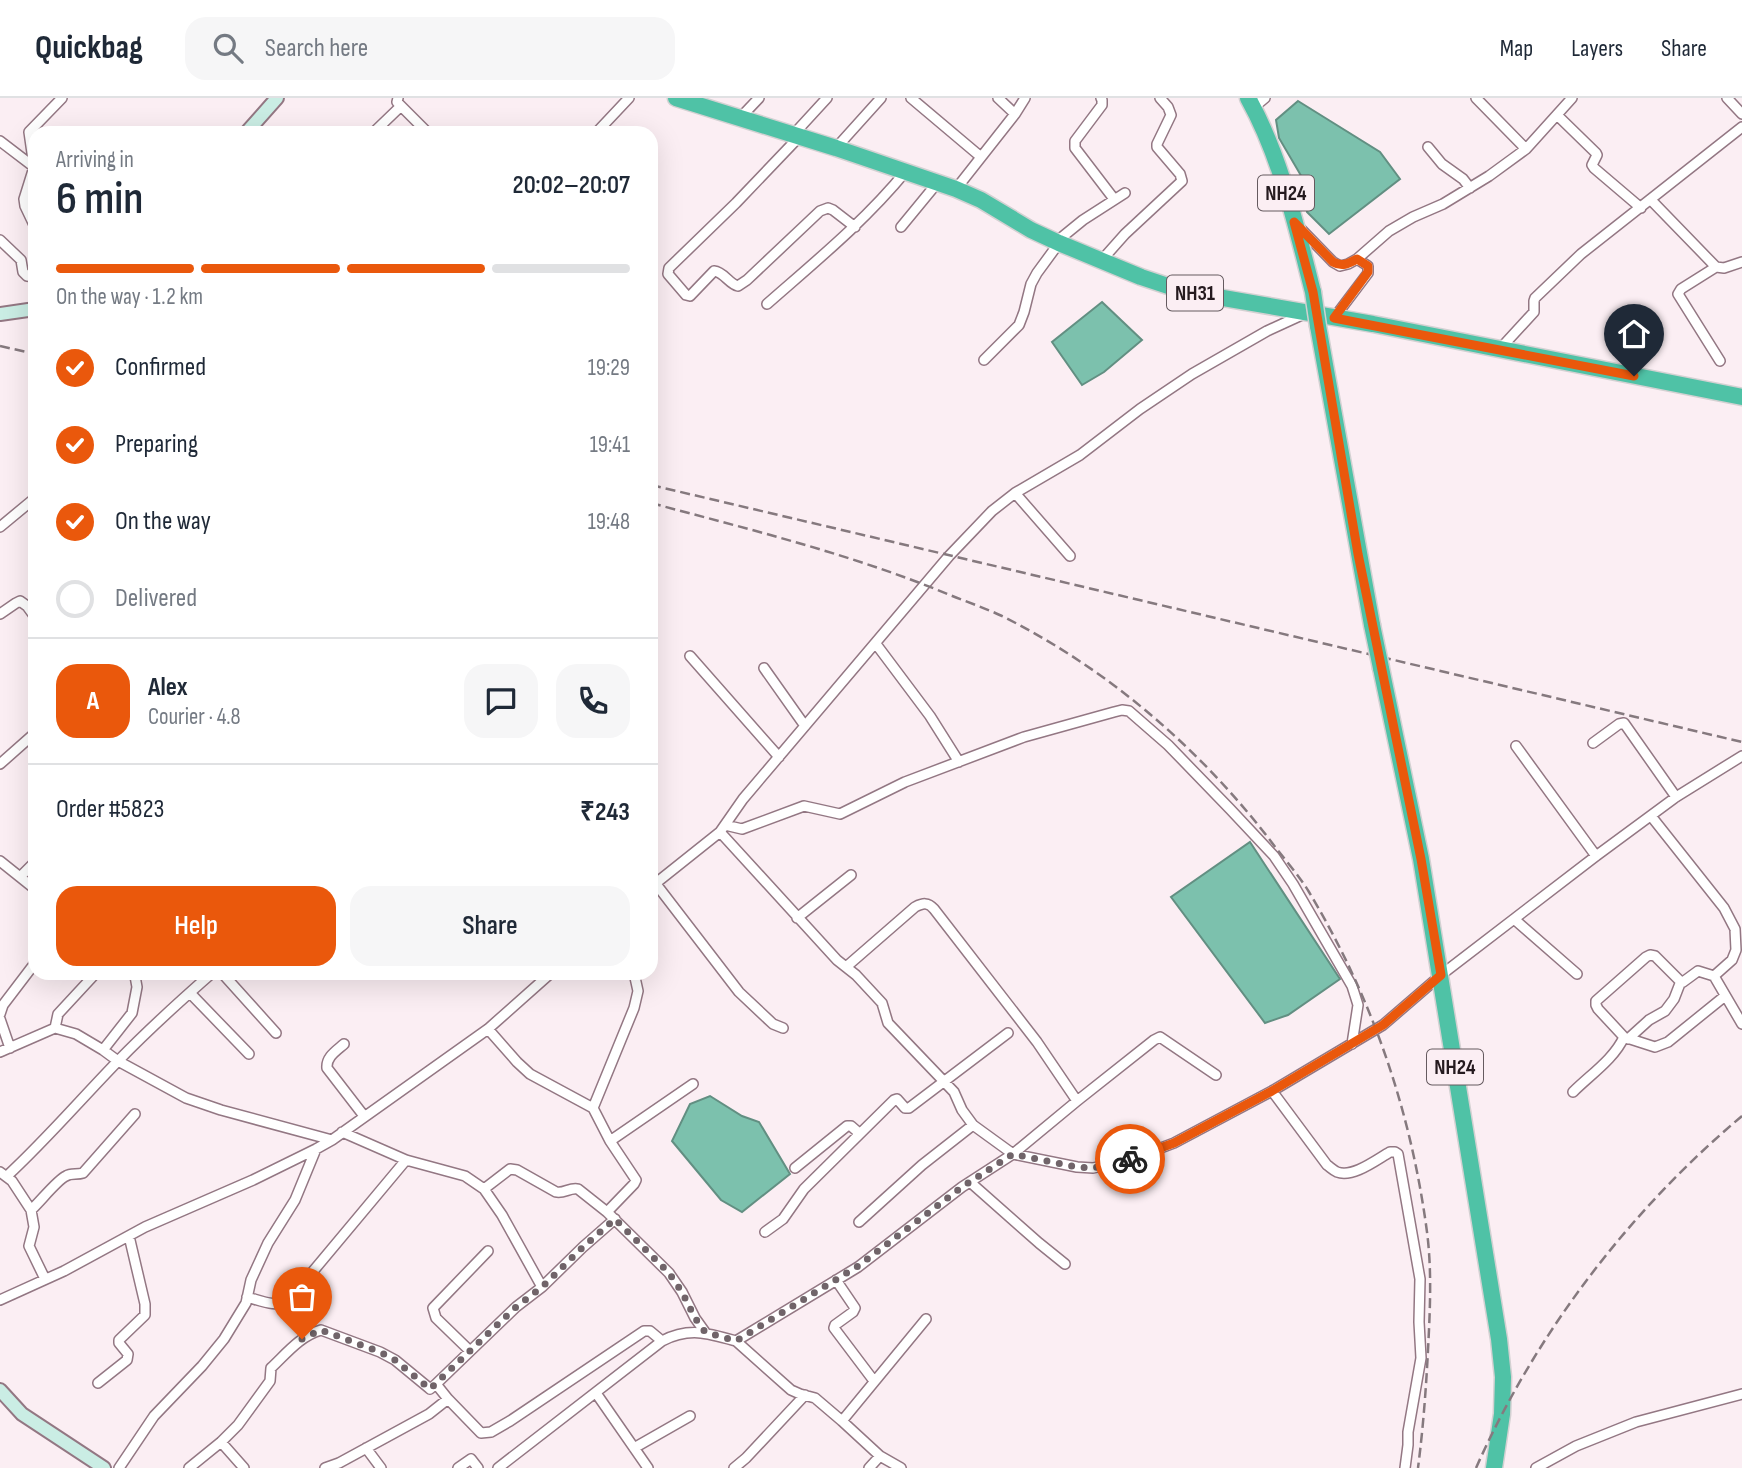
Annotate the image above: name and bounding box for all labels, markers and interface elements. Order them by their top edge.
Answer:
search box [185,17,675,80]
text: Quickbag [35,28,143,68]
icon: search [209,29,247,67]
text: Search here [265,33,368,64]
text: Map [1500,34,1533,63]
text: Layers [1571,34,1623,63]
text: Share [1661,34,1707,63]
text: Arriving in [56,146,134,174]
text: 20:02–20:07 [513,170,630,201]
text: 6 min [56,172,144,227]
road number: NH24 [1258,176,1314,210]
road number: NH31 [1167,276,1223,310]
text: On the way · 1.2 km [56,283,203,311]
pin [1604,304,1664,376]
icon: home [1615,315,1653,353]
icon: check [56,349,94,387]
text: Confirmed [115,352,206,383]
text: 19:29 [588,354,630,382]
icon: check [56,426,94,464]
text: Preparing [115,429,198,460]
text: 19:41 [590,431,630,459]
icon: check [56,503,94,541]
text: On the way [115,506,211,537]
text: 19:48 [588,508,630,536]
text: Delivered [115,583,197,614]
button: chat [464,664,538,738]
button: phone [556,664,630,738]
text: Alex [148,672,188,703]
text: A [87,686,99,717]
text: Courier · 4.8 [148,703,241,731]
text: Order #5823 [56,794,164,825]
text: ₹243 [580,797,630,828]
button: Help [56,886,336,966]
button: Share [350,886,630,966]
road number: NH24 [1427,1049,1483,1084]
courier [1095,1124,1165,1194]
icon: bike [1111,1140,1149,1178]
pin [272,1267,332,1339]
icon: bag [283,1278,321,1316]

